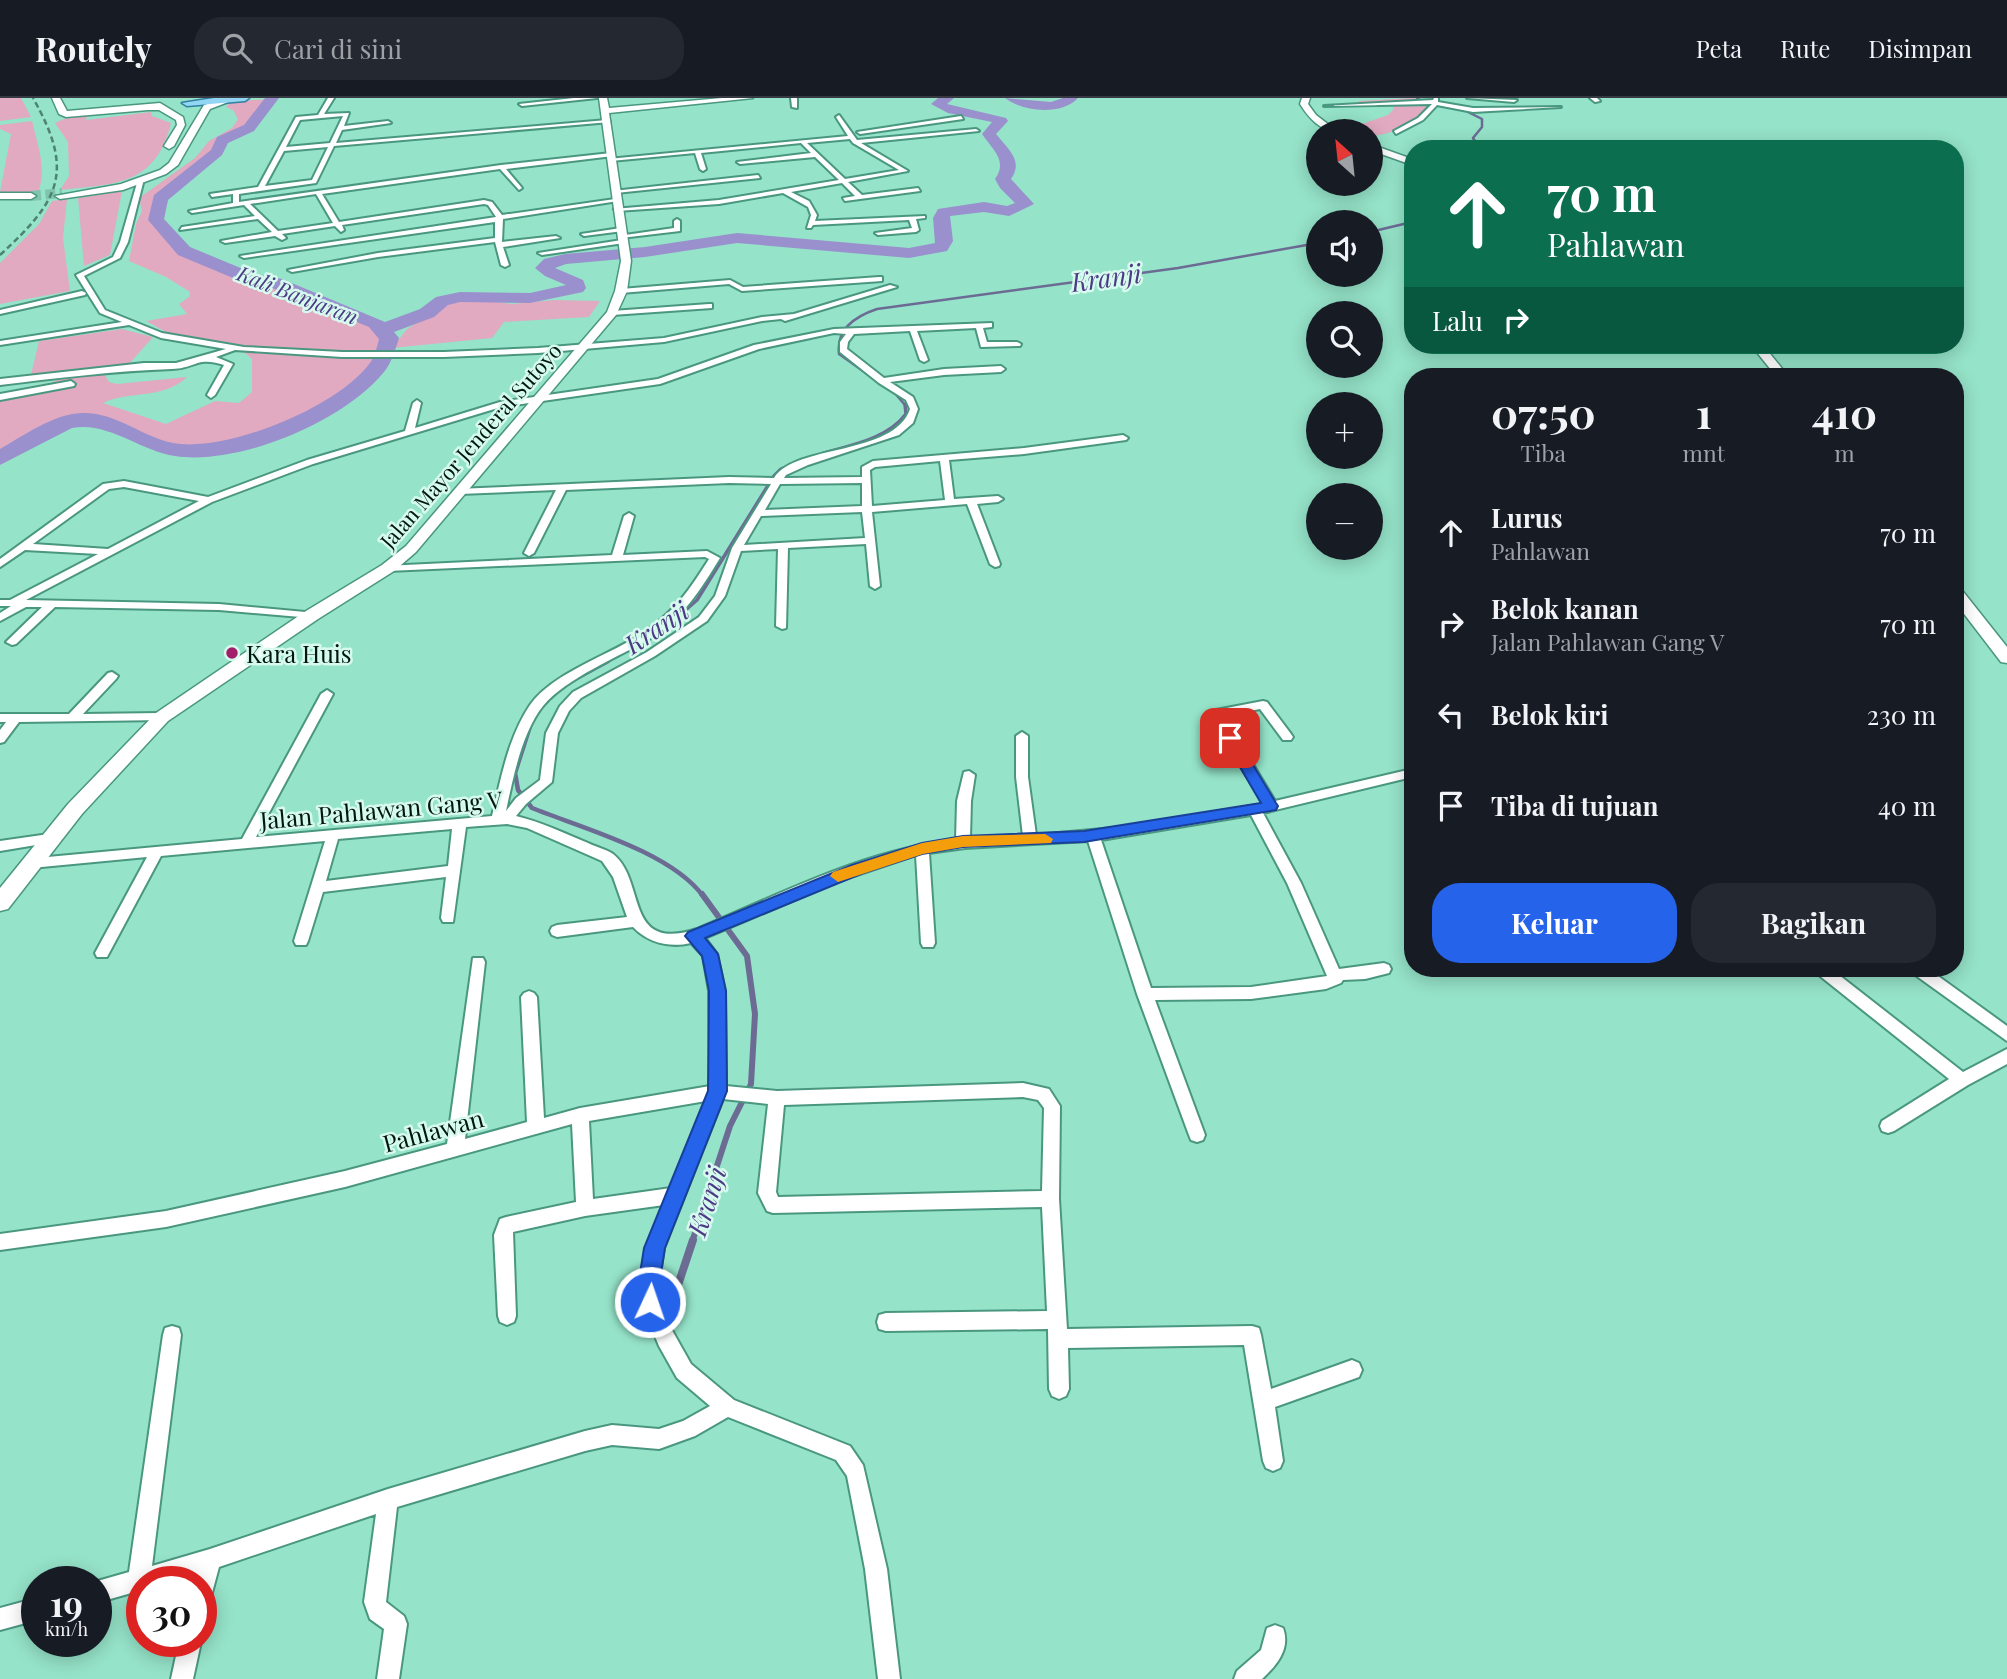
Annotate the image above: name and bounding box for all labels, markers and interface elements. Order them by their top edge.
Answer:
search box [194,17,684,80]
text: Routely [35,26,152,70]
icon: search [218,29,256,67]
text: Cari di sini [274,31,402,66]
text: Peta [1696,32,1742,64]
text: Rute [1780,32,1830,64]
text: Disimpan [1868,32,1972,64]
north arrow [1306,119,1382,196]
map controls [1306,119,1383,560]
text: 70 m [1547,159,1657,224]
icon: ahead [1432,168,1523,259]
button: sound [1306,210,1383,287]
text: Pahlawan [1547,222,1685,265]
water label: Kranji [1068,255,1145,299]
water label: Kali Banjaran [233,258,362,330]
button: search [1306,301,1383,378]
icon: right [1497,301,1535,339]
text: Lalu [1432,303,1483,338]
street label: Jalan Mayor Jenderal Sutoyo [372,336,567,554]
text: 07:50 [1491,384,1596,440]
text: 1 [1696,384,1712,440]
text: 410 [1812,384,1877,440]
button: + [1306,392,1383,469]
text: Tiba [1521,437,1566,468]
text: mnt [1683,437,1725,468]
text: m [1834,437,1855,468]
button: − [1306,483,1383,560]
text: Lurus [1491,500,1563,535]
icon: ahead [1432,514,1470,552]
text: 70 m [1880,515,1936,550]
text: Pahlawan [1491,535,1590,566]
text: Belok kanan [1491,591,1639,626]
water label: Kranji [616,592,696,662]
icon: right [1432,605,1470,643]
text: 70 m [1880,606,1936,641]
text: Jalan Pahlawan Gang V [1491,626,1724,657]
place label: Kara Huis [246,637,352,669]
marker: Kara Huis [224,645,240,661]
icon: left [1432,696,1470,734]
text: Belok kiri [1491,697,1608,732]
text: 230 m [1867,697,1936,732]
pin [1200,708,1260,768]
icon: arrive [1211,719,1249,757]
street label: Jalan Pahlawan Gang V [257,782,504,836]
icon: arrive [1432,787,1470,825]
text: Tiba di tujuan [1491,788,1659,823]
text: 40 m [1878,788,1936,823]
button: Keluar [1432,883,1677,963]
button: Bagikan [1691,883,1936,963]
street label: Pahlawan [379,1101,487,1159]
water label: Kranji [678,1161,734,1241]
position arrow [613,1265,687,1339]
speed limit sign: 30 [126,1566,217,1657]
text: 19 [50,1579,83,1626]
text: km/h [45,1617,88,1641]

